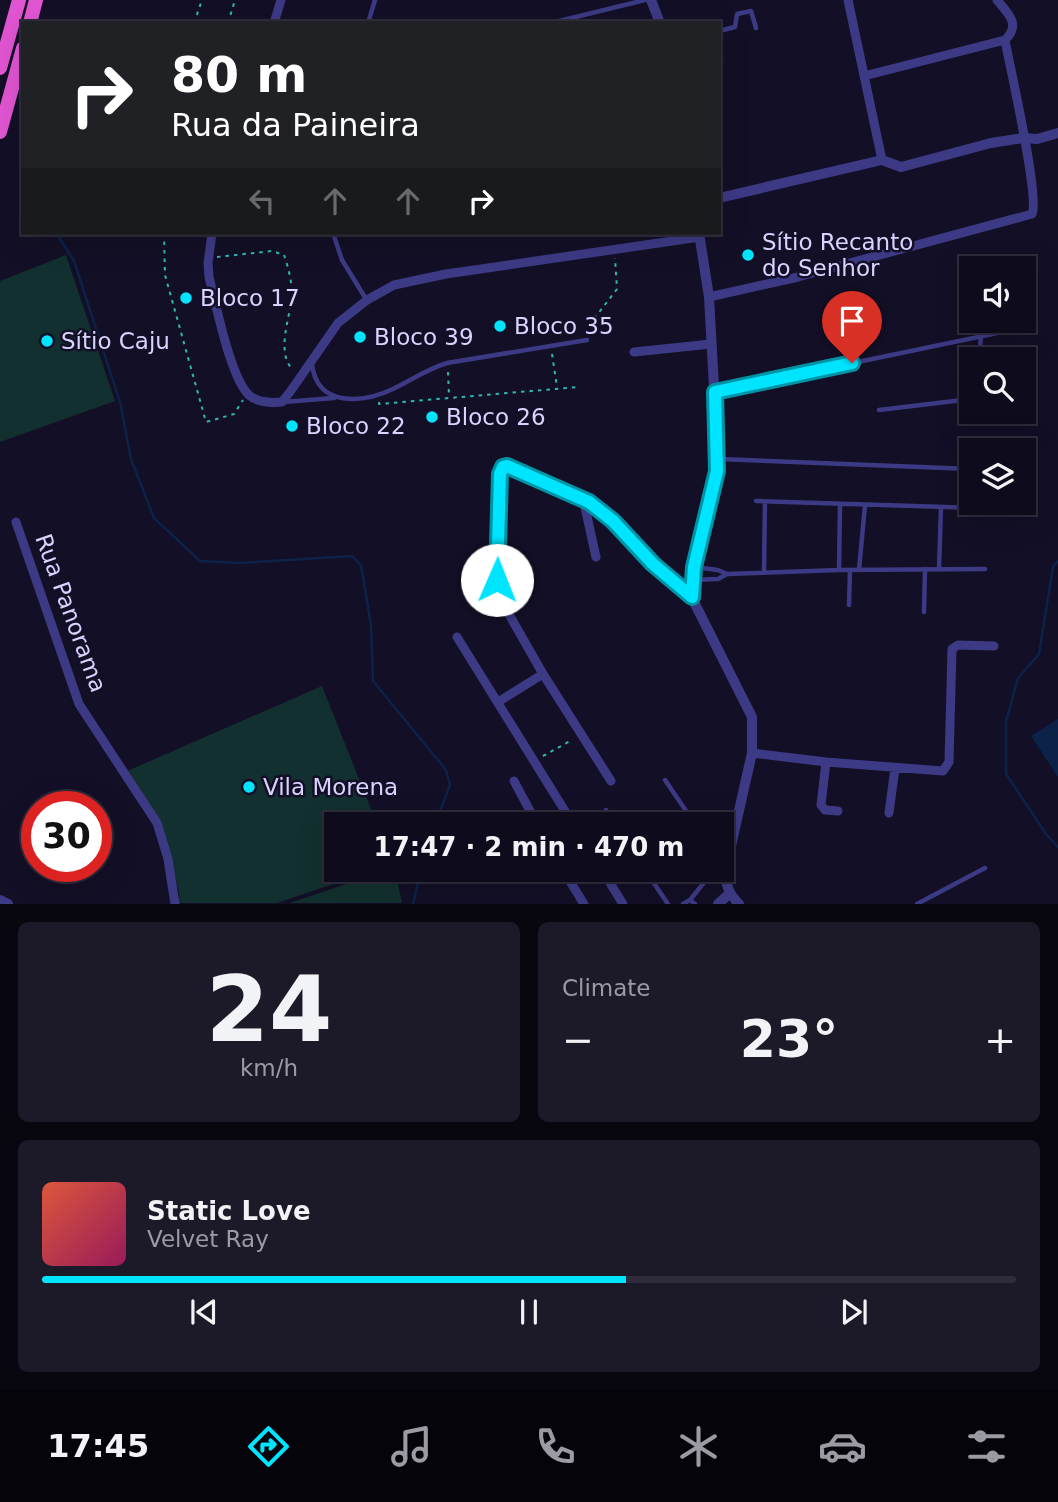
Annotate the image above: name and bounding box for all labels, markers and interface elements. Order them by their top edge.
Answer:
text: 80 m [171,47,307,104]
icon: right [56,49,147,140]
text: Rua da Paineira [171,106,420,144]
icon: left [243,182,281,220]
icon: ahead [316,182,354,220]
icon: ahead [389,182,427,220]
icon: right [462,182,500,220]
place label: Sítio Recanto do Senhor [762,229,913,281]
marker: Sítio Recanto do Senhor [740,247,756,263]
map controls [959,256,1036,515]
button: sound [959,256,1036,333]
place label: Bloco 17 [200,285,300,311]
marker: Bloco 17 [178,290,194,306]
pin [822,291,882,363]
icon: arrive [833,302,871,340]
place label: Bloco 35 [514,313,614,339]
marker: Bloco 35 [492,318,508,334]
place label: Bloco 39 [374,324,474,350]
place label: Sítio Caju [61,328,170,354]
marker: Bloco 39 [352,329,368,345]
marker: Sítio Caju [39,333,55,349]
button: search [959,347,1036,424]
place label: Bloco 26 [446,404,546,430]
marker: Bloco 26 [424,409,440,425]
place label: Bloco 22 [306,413,406,439]
marker: Bloco 22 [284,418,300,434]
button: layers [959,438,1036,515]
street label: Rua Panorama [30,530,112,696]
position arrow [460,543,534,617]
place label: Vila Morena [263,774,398,800]
marker: Vila Morena [241,779,257,795]
speed limit sign: 30 [21,791,112,882]
text: 17:47 · 2 min · 470 m [374,832,684,862]
text: 24 [206,957,332,1062]
text: Climate [562,975,651,1001]
text: 23° [740,1009,838,1069]
text: − [562,1018,594,1062]
text: + [984,1018,1016,1062]
text: km/h [240,1055,298,1081]
text: Static Love [147,1196,311,1226]
text: Velvet Ray [147,1226,269,1252]
icon: previous [185,1293,223,1331]
icon: pause [510,1293,548,1331]
icon: next [835,1293,873,1331]
icon: directions [244,1422,293,1471]
icon: music [387,1422,436,1471]
icon: phone [531,1422,580,1471]
icon: climate [674,1422,723,1471]
icon: car [818,1422,867,1471]
icon: filters [962,1422,1011,1471]
text: 17:45 [47,1427,149,1465]

